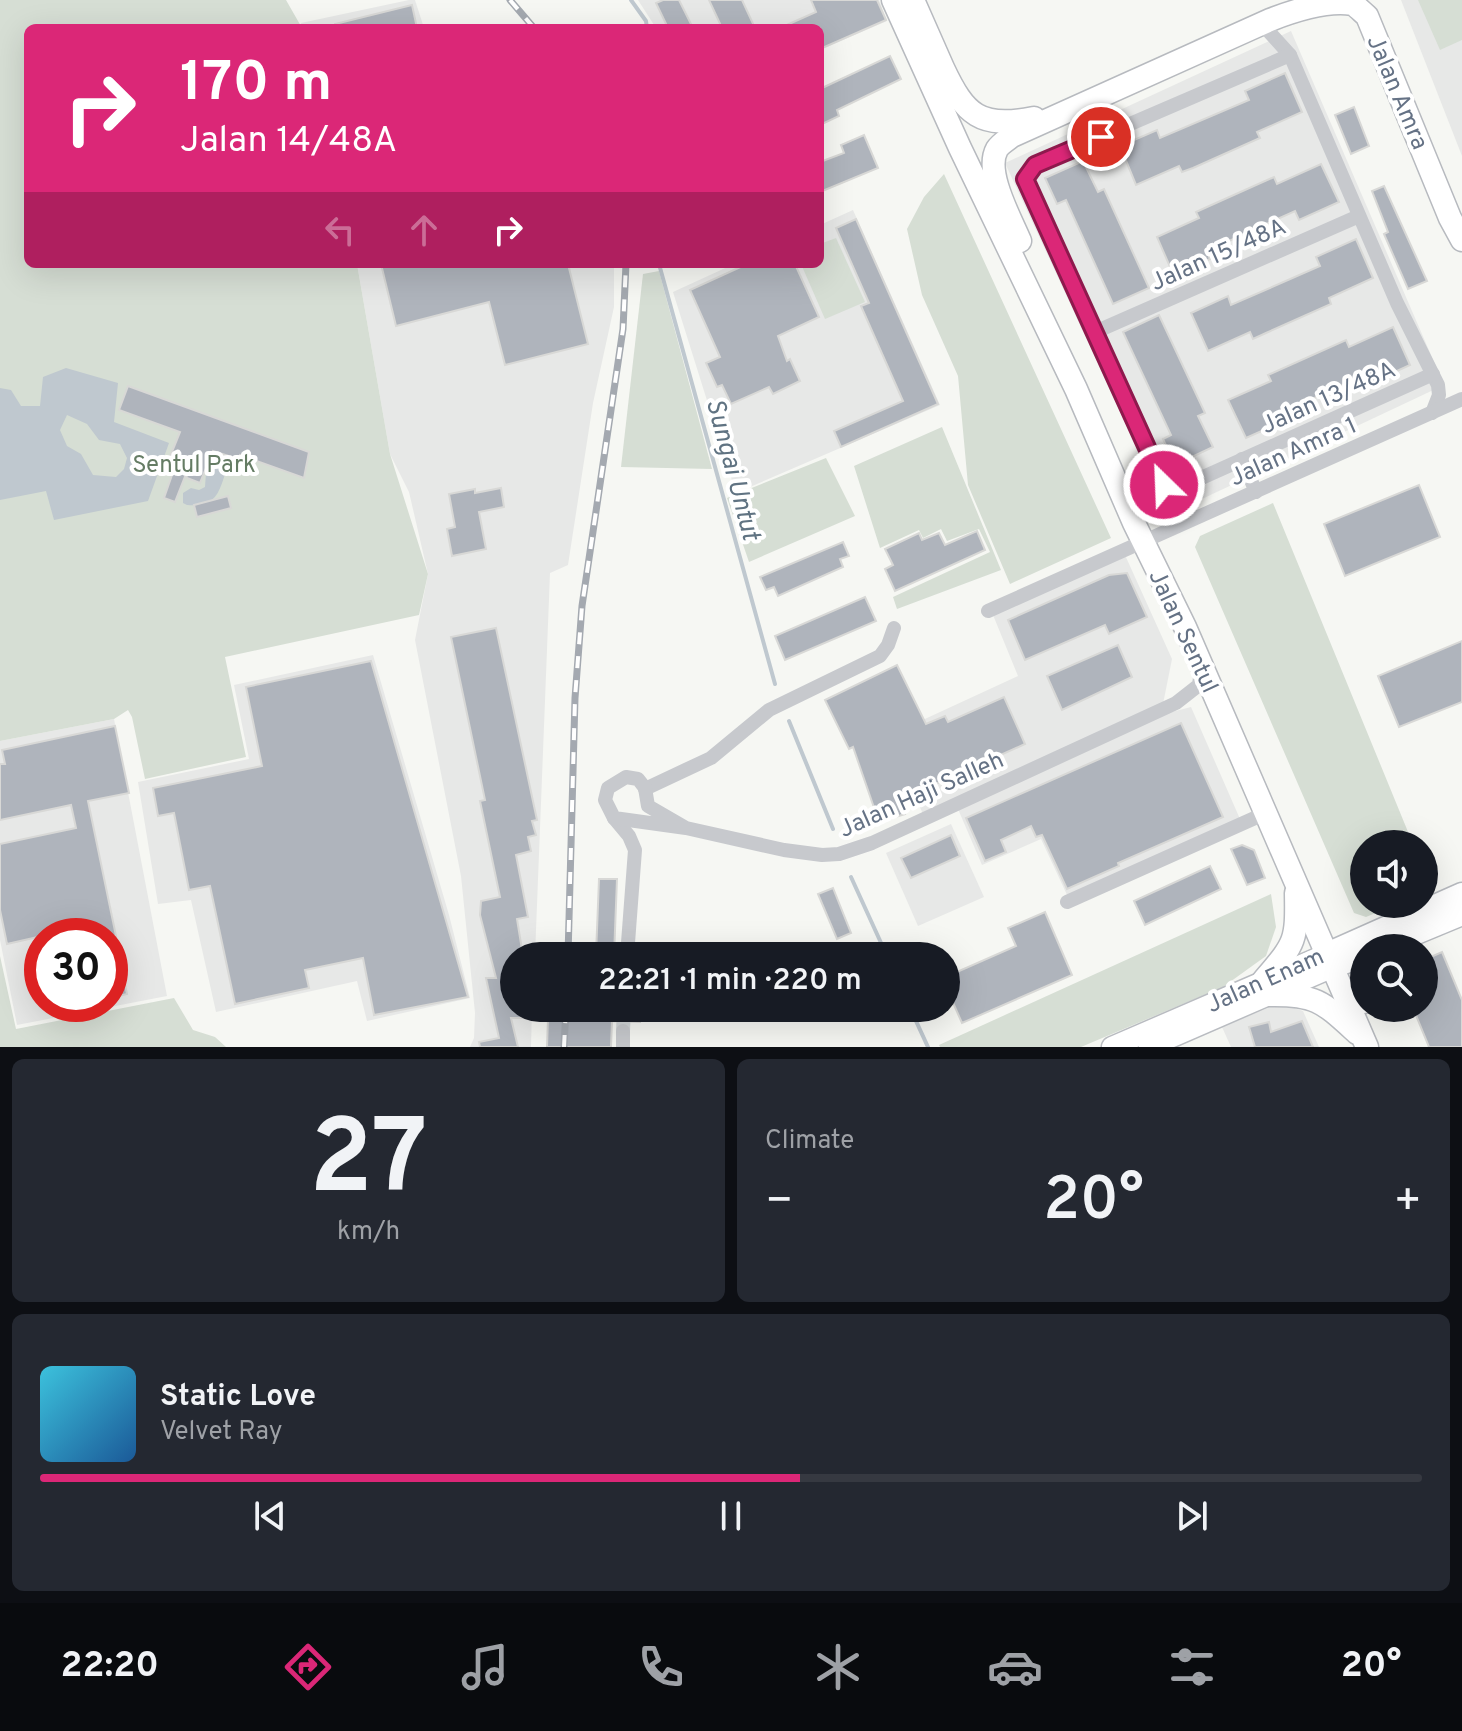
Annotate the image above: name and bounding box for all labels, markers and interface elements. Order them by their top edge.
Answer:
street label: Jalan Amra [1359,31,1434,155]
text: 170 m [180,50,332,120]
icon: right [48,56,152,160]
pin [1067,103,1135,171]
icon: arrive [1079,115,1123,159]
text: Jalan 14/48A [180,119,397,165]
icon: left [318,208,362,252]
icon: ahead [402,208,446,252]
icon: right [486,208,530,252]
street label: Jalan 15/48A [1146,213,1291,299]
street label: Jalan 13/48A [1257,356,1401,442]
water label: Sungai Untut [697,395,767,546]
street label: Jalan Amra 1 [1226,411,1362,494]
position arrow [1122,443,1206,527]
park label: Sentul Park [132,451,256,481]
street label: Jalan Sentul [1141,565,1224,698]
street label: Jalan Haji Salleh [835,746,1009,846]
map controls [1350,830,1438,1022]
button: sound [1350,830,1438,918]
speed limit sign: 30 [24,918,128,1022]
button: search [1350,934,1438,1022]
street label: Jalan Enam [1202,943,1329,1021]
text: 22:21 · 1 min · 220 m [598,963,862,1000]
text: 27 [309,1098,428,1230]
text: Climate [765,1125,854,1158]
text: 20° [1043,1165,1144,1241]
text: − [765,1175,793,1231]
text: + [1394,1175,1422,1231]
text: km/h [337,1216,400,1249]
text: Static Love [160,1379,316,1416]
text: Velvet Ray [160,1416,283,1449]
icon: previous [248,1494,292,1538]
icon: pause [709,1494,753,1538]
icon: next [1170,1494,1214,1538]
icon: directions [280,1639,336,1695]
icon: music [457,1639,513,1695]
icon: phone [633,1639,689,1695]
icon: climate [810,1639,866,1695]
icon: car [987,1639,1043,1695]
icon: filters [1164,1639,1220,1695]
text: 22:20 [60,1644,159,1690]
text: 20° [1341,1644,1401,1690]

